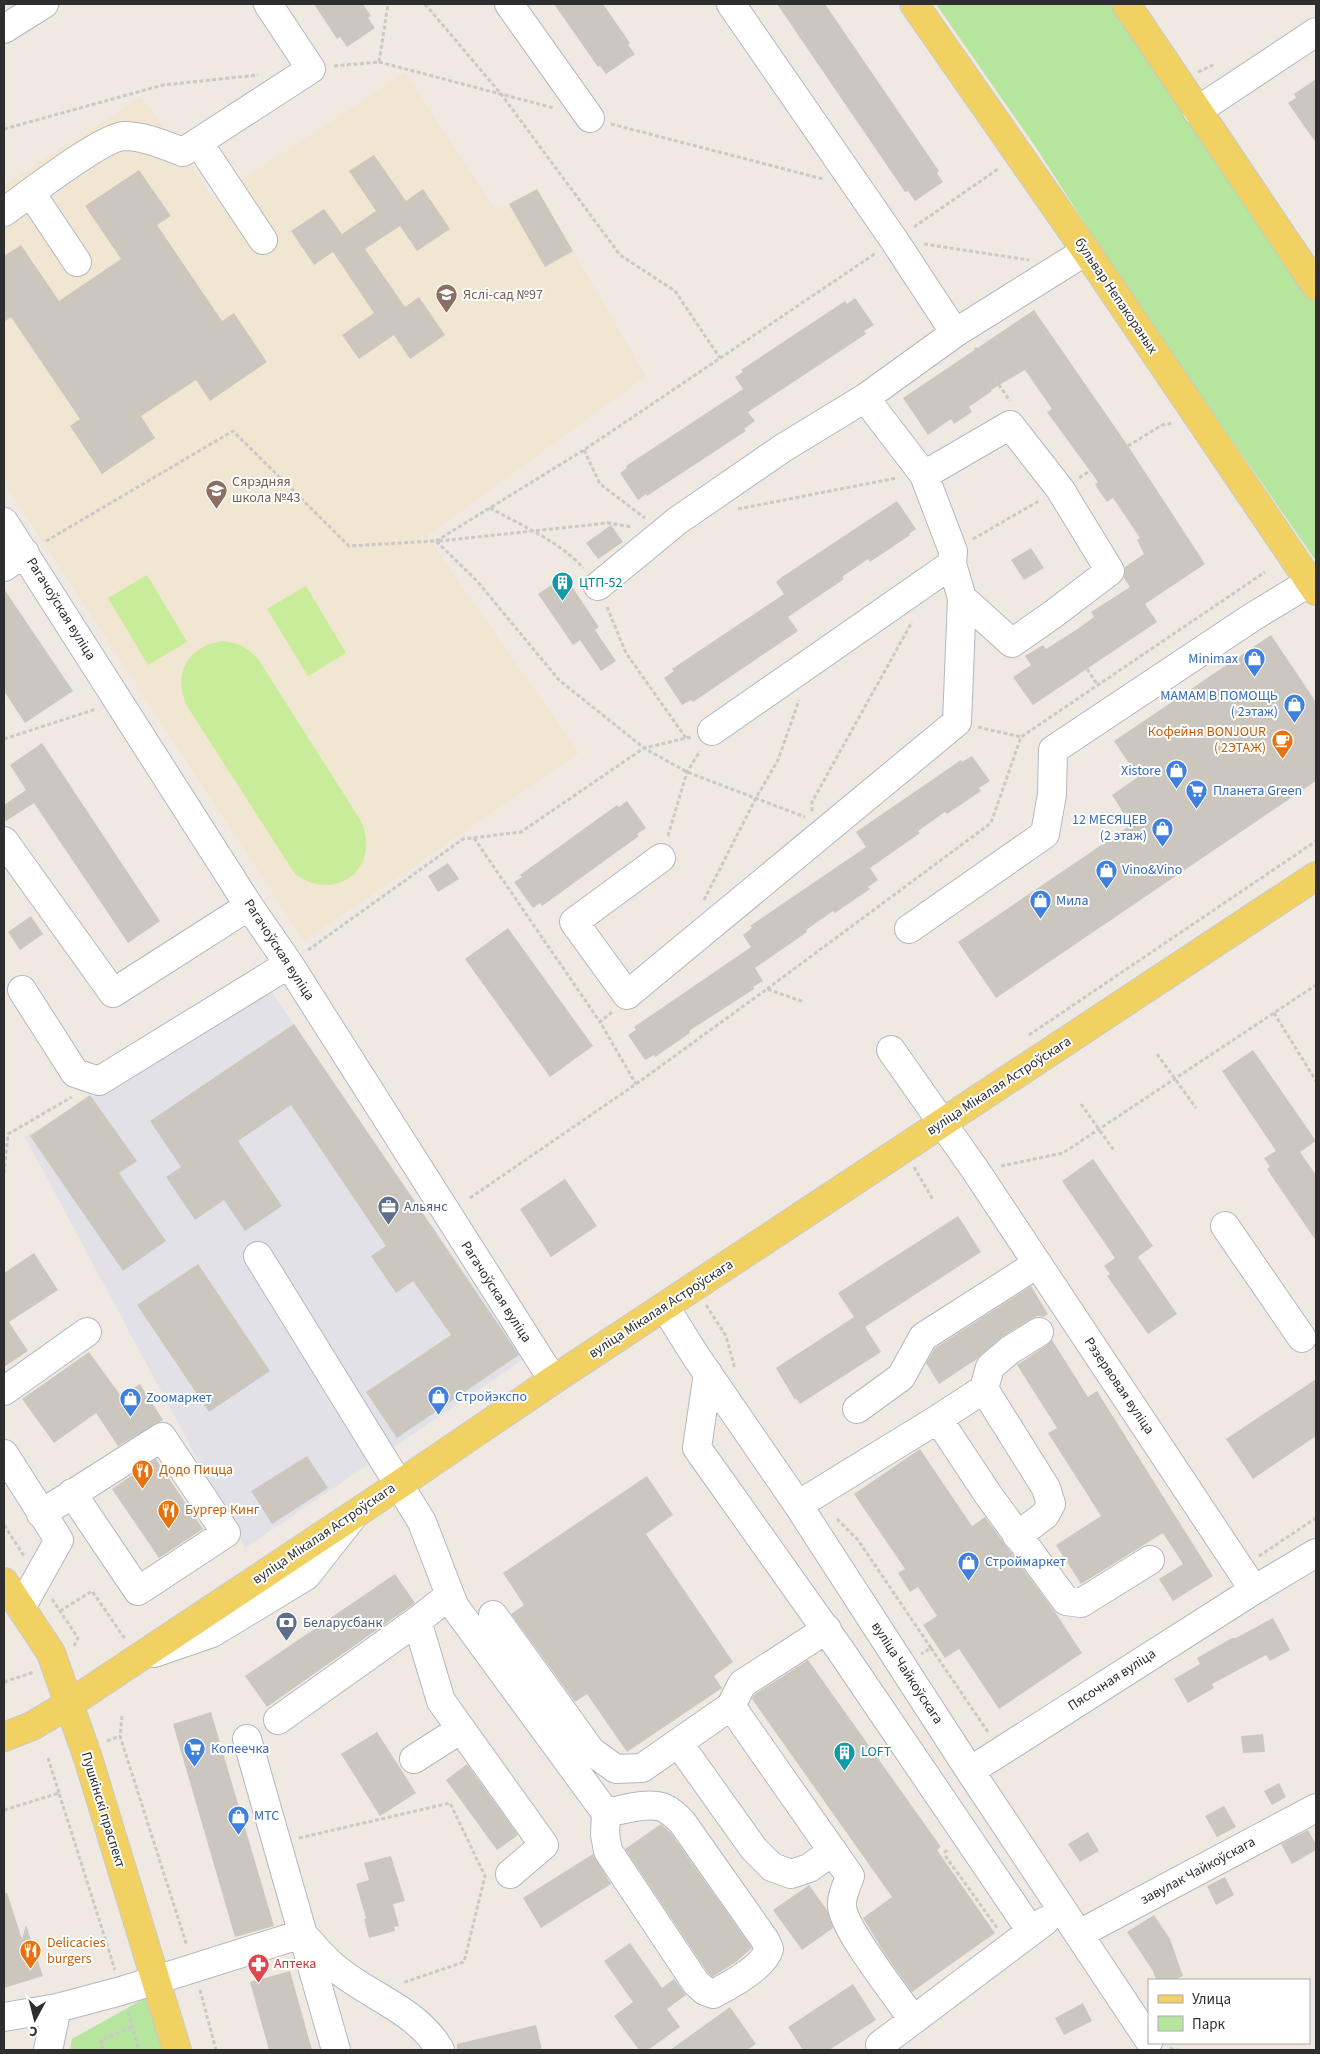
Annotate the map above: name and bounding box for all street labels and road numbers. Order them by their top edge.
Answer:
street label: бульвар Непакораных [1070,234,1163,359]
street label: Рагачоўская вуліца [21,554,101,664]
street label: Рагачоўская вуліца [239,895,319,1005]
street label: вуліца Мікалая Астроўскага [923,1032,1075,1140]
street label: Рагачоўская вуліца [456,1237,536,1347]
street label: вуліца Мікалая Астроўскага [585,1255,737,1363]
street label: Рэзервовая вуліца [1079,1333,1159,1439]
street label: вуліца Мікалая Астроўскага [248,1479,400,1589]
street label: вуліца Чайкоўскага [866,1618,948,1728]
street label: Пясочная вуліца [1064,1644,1160,1716]
street label: Пушкінскі праспект [76,1749,130,1871]
street label: завулак Чайкоўскага [1137,1832,1259,1910]

